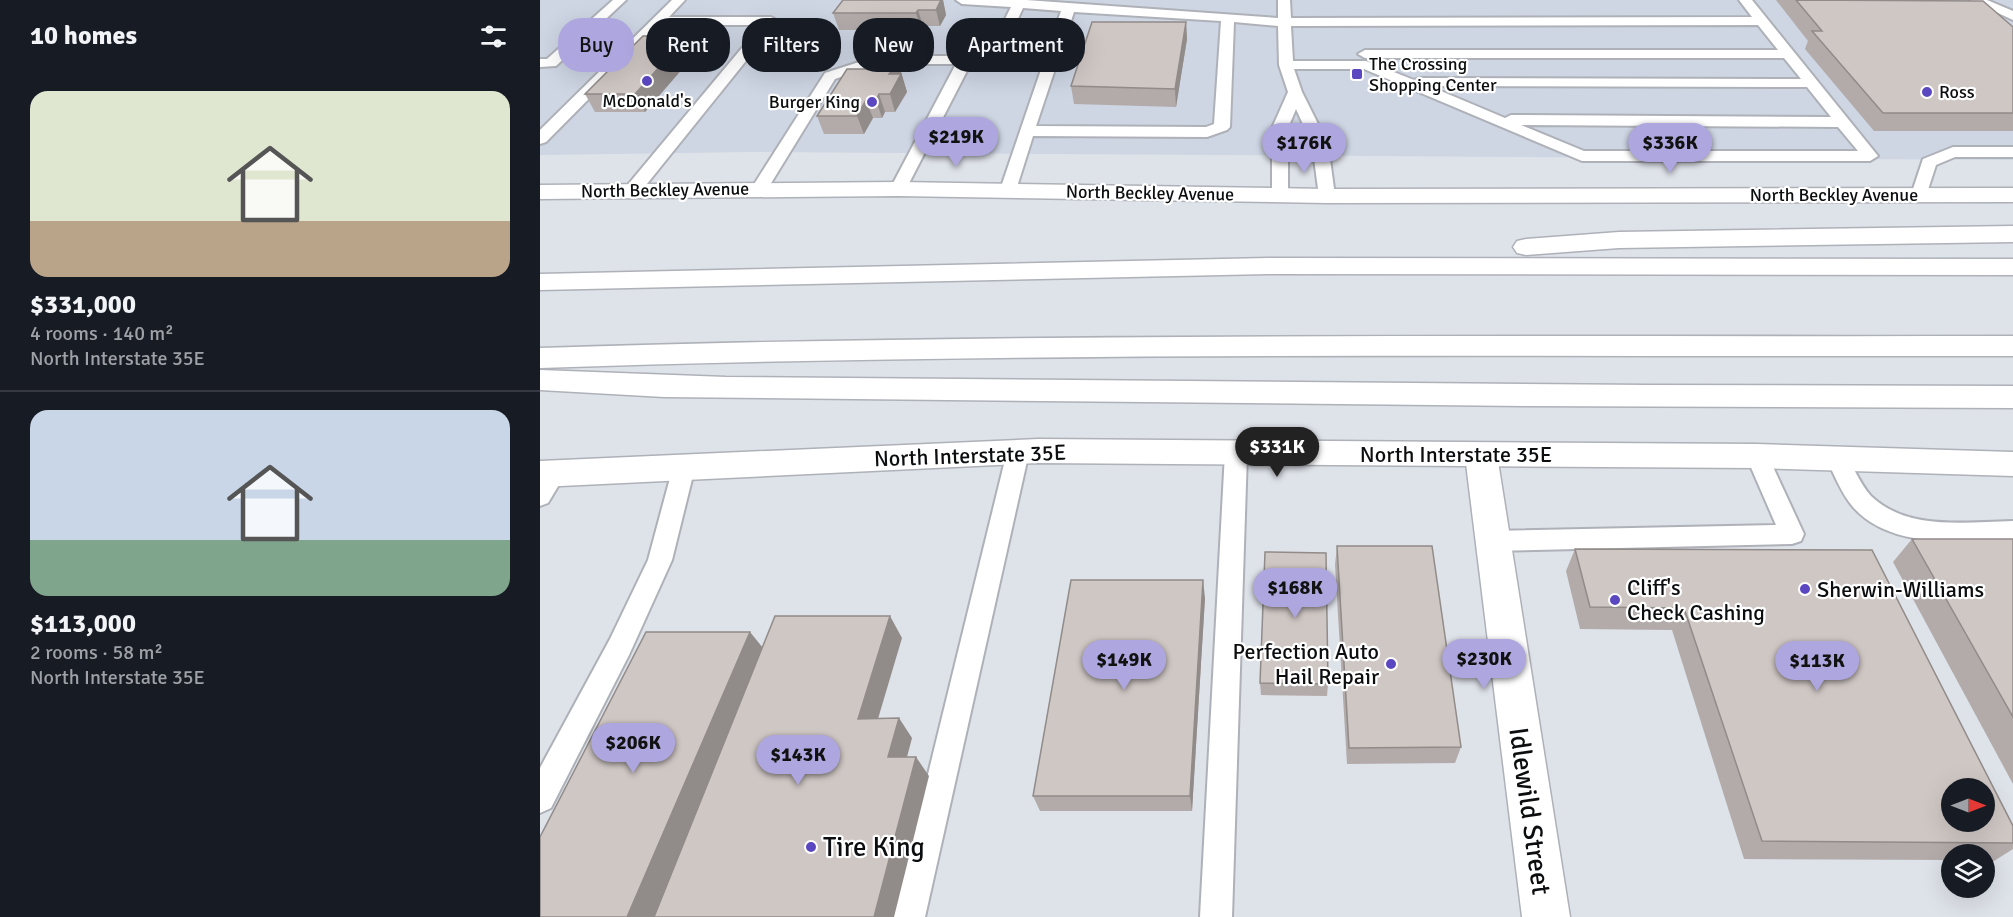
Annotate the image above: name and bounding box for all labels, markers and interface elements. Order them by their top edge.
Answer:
chip: Buy [558,18,634,72]
chip: Rent [646,18,730,72]
chip: Filters [742,18,841,72]
chip: New [853,18,934,72]
chip: Apartment [946,18,1085,72]
text: 10 homes [30,20,137,52]
icon: filters [477,20,510,53]
place label: The Crossing Shopping Center [1369,53,1497,96]
marker: The Crossing Shopping Center [1350,67,1364,81]
marker: McDonald's [640,74,654,88]
place label: Ross [1939,81,1975,103]
marker: Ross [1920,85,1934,99]
place label: McDonald's [602,90,692,112]
place label: Burger King [769,91,860,113]
marker: Burger King [865,95,879,109]
pin: $219K [914,117,998,168]
pin: $176K [1262,123,1346,174]
pin: $336K [1628,123,1712,174]
text: $219K [928,124,984,149]
icon: home [216,130,324,238]
text: $176K [1276,130,1332,155]
text: $336K [1642,130,1698,155]
street label: North Beckley Avenue [581,178,749,202]
street label: North Beckley Avenue [1066,181,1234,205]
street label: North Beckley Avenue [1750,184,1918,206]
text: $331,000 [30,289,136,321]
text: 4 rooms · 140 m² [30,321,174,346]
text: North Interstate 35E [30,346,205,371]
pin: $331K [1235,427,1319,478]
text: $331K [1249,434,1305,459]
street label: North Interstate 35E [873,439,1067,472]
street label: North Interstate 35E [1360,441,1552,468]
icon: home [216,449,324,557]
pin: $168K [1253,568,1337,619]
place label: Cliff's Check Cashing [1627,574,1765,626]
text: $168K [1267,575,1323,600]
place label: Sherwin-Williams [1817,576,1984,603]
marker: Sherwin-Williams [1798,582,1812,596]
marker: Cliff's Check Cashing [1608,593,1622,607]
text: $113,000 [30,608,136,640]
place label: Perfection Auto Hail Repair [1233,638,1379,690]
pin: $230K [1442,639,1526,690]
text: 2 rooms · 58 m² [30,640,163,665]
pin: $149K [1082,640,1166,691]
pin: $113K [1775,641,1859,692]
text: $230K [1456,646,1512,671]
text: $149K [1096,647,1152,672]
text: $113K [1789,648,1845,673]
marker: Perfection Auto Hail Repair [1384,657,1398,671]
text: North Interstate 35E [30,665,205,690]
pin: $206K [591,723,675,774]
street label: Idlewild Street [1501,725,1558,897]
text: $206K [605,730,661,755]
pin: $143K [756,735,840,786]
text: $143K [770,742,826,767]
north arrow [1941,778,1995,832]
map controls [1941,778,1995,898]
place label: Tire King [823,831,925,864]
marker: Tire King [804,840,818,854]
button: layers [1941,844,1995,898]

